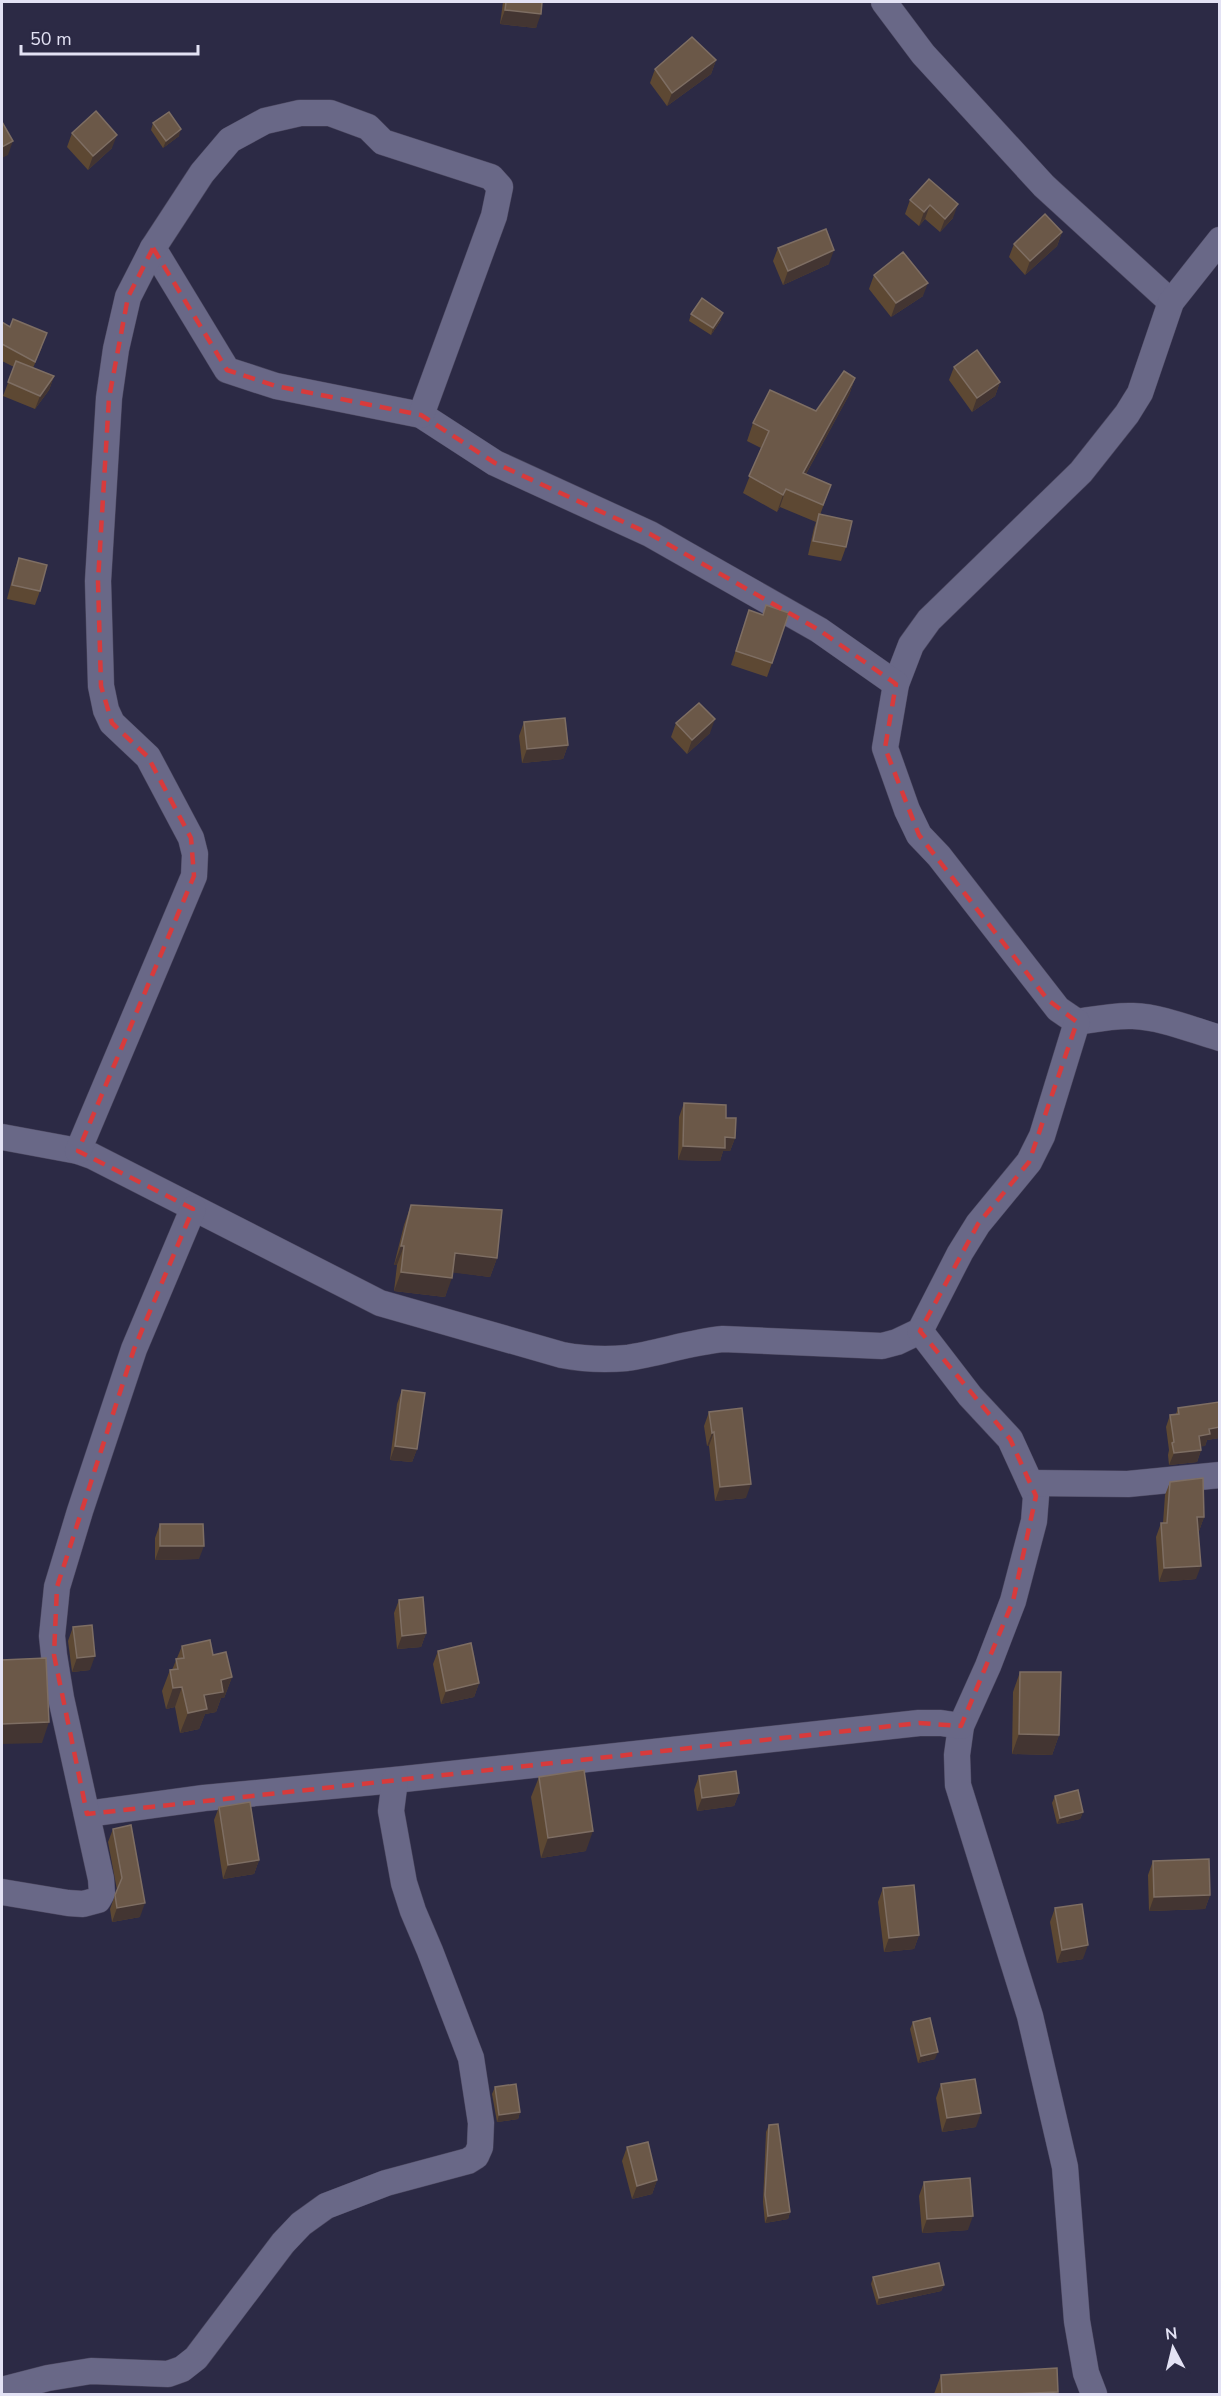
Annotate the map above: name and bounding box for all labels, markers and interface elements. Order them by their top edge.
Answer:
scale bar [21,18,198,56]
text: 50 m [30,27,72,51]
north arrow [1143,2318,1203,2378]
text: N [1164,2322,1179,2346]

